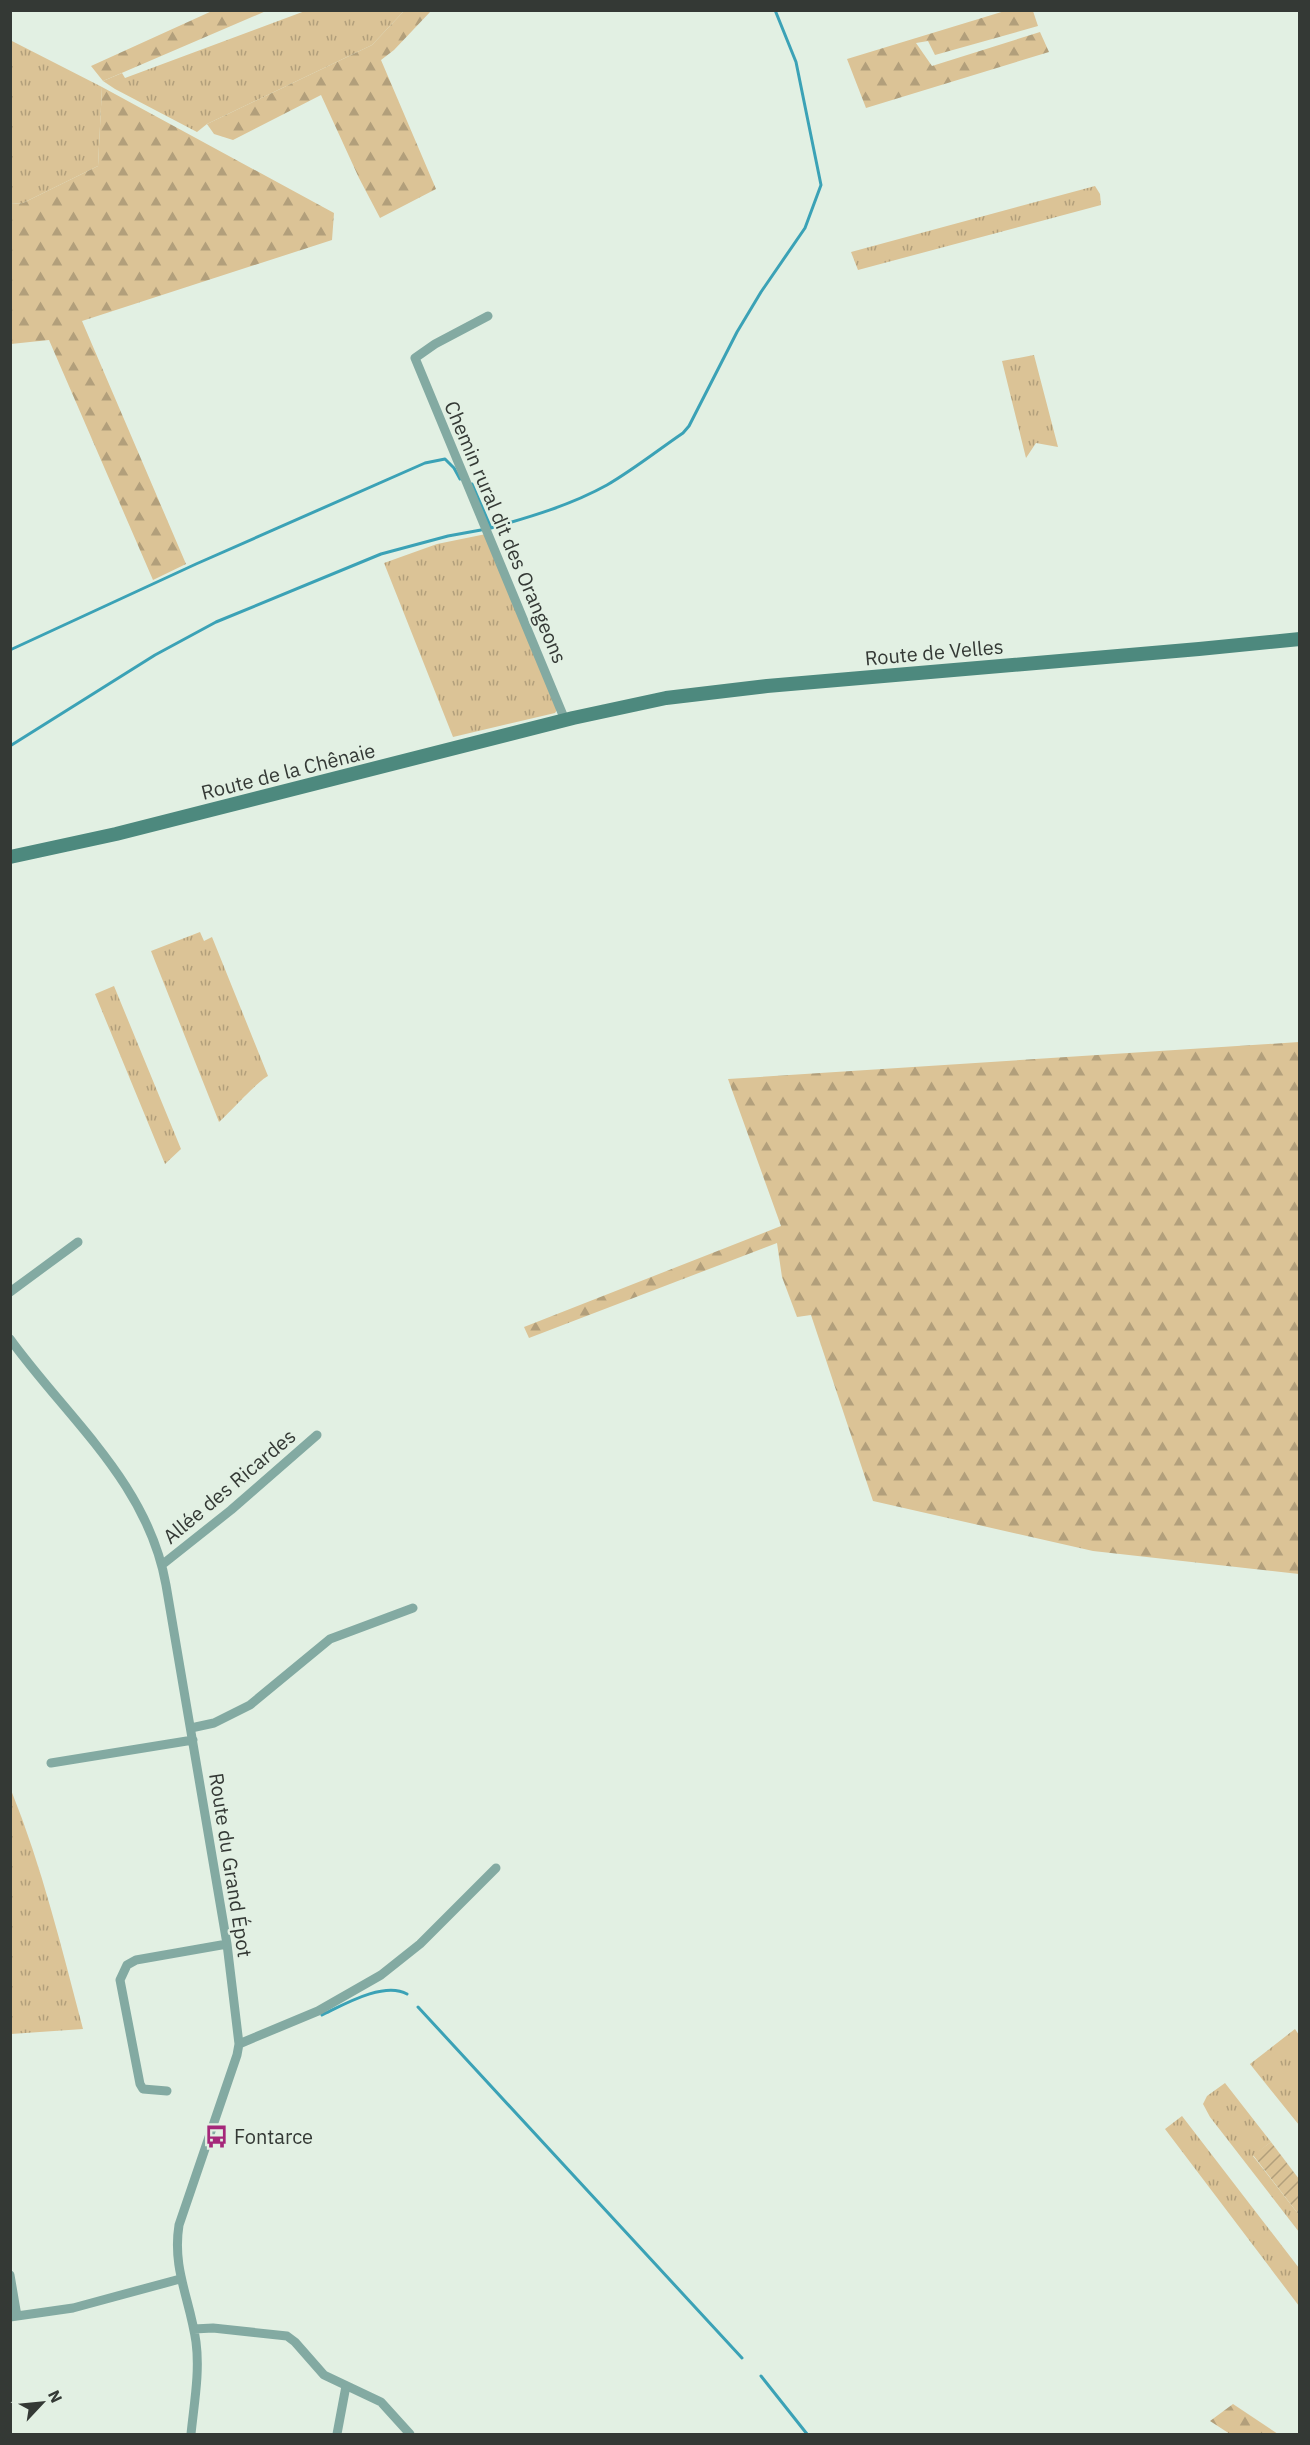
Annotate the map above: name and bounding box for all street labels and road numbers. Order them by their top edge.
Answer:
street label: Chemin rural dit des Orangeons [438,397,574,667]
street label: Route de Velles [864,632,1004,672]
street label: Route de la Chênaie [198,736,378,806]
street label: Allée des Ricardes [157,1422,301,1550]
street label: Route du Grand Épot [203,1771,259,1959]

